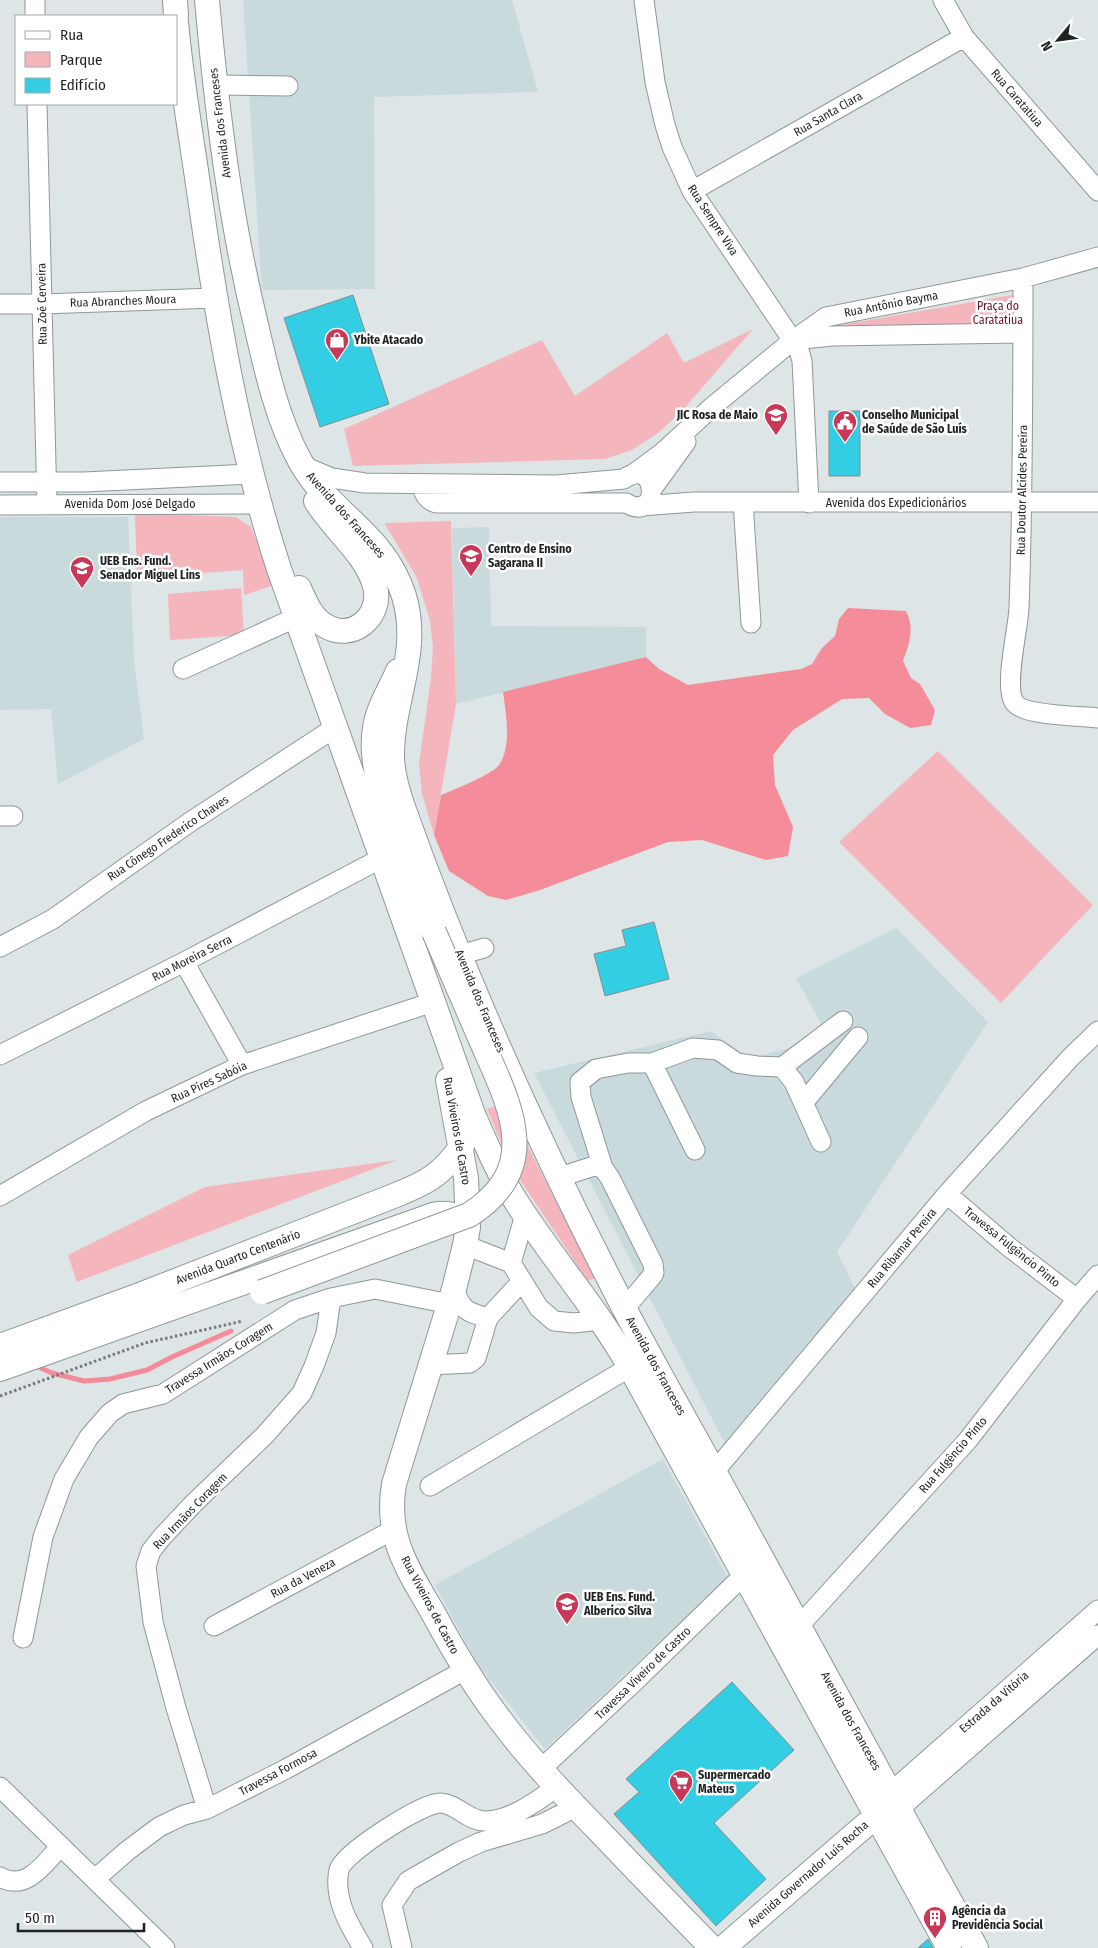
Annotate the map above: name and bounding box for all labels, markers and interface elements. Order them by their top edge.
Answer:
legend [15,15,178,105]
north arrow [1033,15,1083,65]
text: Rua [60,26,83,44]
text: N [1038,38,1057,54]
text: Parque [60,51,103,69]
street label: Rua Caratatiua [988,66,1046,130]
street label: Avenida dos Franceses [206,67,234,179]
text: Edifício [60,76,106,94]
street label: Rua Santa Clara [791,89,865,139]
street label: Rua Sempre Viva [685,182,741,258]
street label: Rua Zoé Cerveira [34,263,50,345]
street label: Rua Antônio Bayma [843,288,939,320]
street label: Rua Abranches Moura [70,292,177,310]
park label: Praça do Caratatiua [973,299,1023,327]
shop icon: Ybite Atacado [324,327,350,361]
place label: Ybite Atacado [353,333,424,347]
school or university icon: JIC Rosa de Maio [763,402,789,436]
place label: JIC Rosa de Maio [676,408,759,422]
place label: Conselho Municipal de Saúde de São Luís [862,408,968,436]
public building icon: Conselho Municipal de Saúde de São Luís [832,409,858,443]
street label: Rua Doutor Alcídes Pereira [1014,425,1030,555]
street label: Avenida dos Franceses [304,469,388,561]
street label: Avenida dos Expedicionários [826,496,966,510]
street label: Avenida Dom José Delgado [65,497,195,511]
place label: Centro de Ensino Sagarana II [488,542,572,570]
school or university icon: Centro de Ensino Sagarana II [458,543,484,577]
place label: UEB Ens. Fund. Senador Miguel Lins [100,554,201,582]
school or university icon: UEB Ens. Fund. Senador Miguel Lins [69,555,95,589]
street label: Rua Cônego Frederico Chaves [105,792,231,884]
street label: Rua Moreira Serra [150,932,234,984]
street label: Avenida dos Franceses [452,947,508,1055]
street label: Rua Píres Sabóia [169,1058,249,1106]
street label: Rua Viveiros de Castro [441,1076,473,1186]
street label: Travessa Fulgêncio Pinto [961,1204,1063,1290]
street label: Rua Ribamar Pereira [865,1205,939,1291]
street label: Avenida Quarto Centenário [174,1227,302,1287]
street label: Avenida dos Franceses [623,1314,689,1418]
street label: Travessa Irmãos Coragem [163,1319,275,1397]
street label: Rua Fulgêncio Pinto [916,1414,990,1496]
street label: Rua Irmãos Coragem [150,1470,230,1552]
street label: Rua Viveiros de Castro [398,1554,462,1656]
street label: Rua da Veneza [268,1555,338,1601]
place label: UEB Ens. Fund. Alberico Silva [583,1590,655,1618]
school or university icon: UEB Ens. Fund. Alberico Silva [554,1591,580,1625]
street label: Travessa Viveiro de Castro [592,1624,694,1722]
street label: Estrada da Vitória [957,1668,1031,1736]
street label: Avenida dos Franceses [818,1669,884,1773]
street label: Travessa Formosa [237,1745,320,1798]
place label: Supermercado Mateus [698,1768,771,1796]
supermarket icon: Supermercado Mateus [668,1769,694,1803]
street label: Avenida Governador Luís Rocha [745,1818,871,1930]
scale bar [18,1900,144,1932]
place label: Agência da Previdência Social [951,1904,1044,1932]
building icon: Agência da Previdência Social [922,1905,948,1939]
text: 50 m [25,1909,55,1927]

